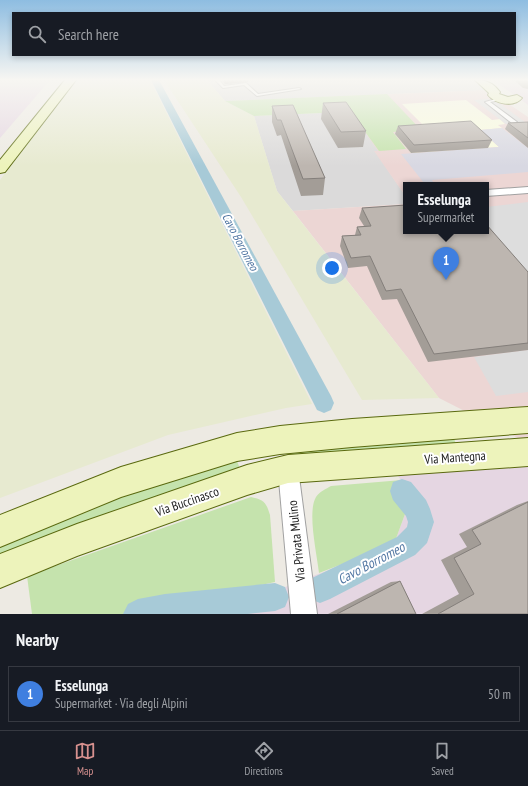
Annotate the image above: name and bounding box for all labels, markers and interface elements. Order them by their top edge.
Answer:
search box [12,12,516,56]
icon: search [26,23,48,45]
text: Search here [58,25,119,44]
popup [403,182,489,234]
text: Esselunga [418,190,471,209]
text: Supermarket [418,209,474,226]
water label: Cavo Borromeo [219,210,262,274]
pin: 1 [433,247,459,280]
your location [322,258,342,278]
street label: Via Mantegna [423,447,486,468]
street label: Via Buccinasco [152,483,221,521]
street label: Via Privata Mulino [284,499,309,583]
water label: Cavo Borromeo [334,537,408,588]
text: Nearby [16,629,59,651]
text: Esselunga [55,676,108,695]
text: 1 [27,686,33,703]
text: 50 m [488,686,511,703]
text: Supermarket · Via degli Alpini [55,695,188,712]
tab: Map [74,740,96,778]
tab: Directions [245,740,283,778]
tab: Saved [431,740,454,778]

